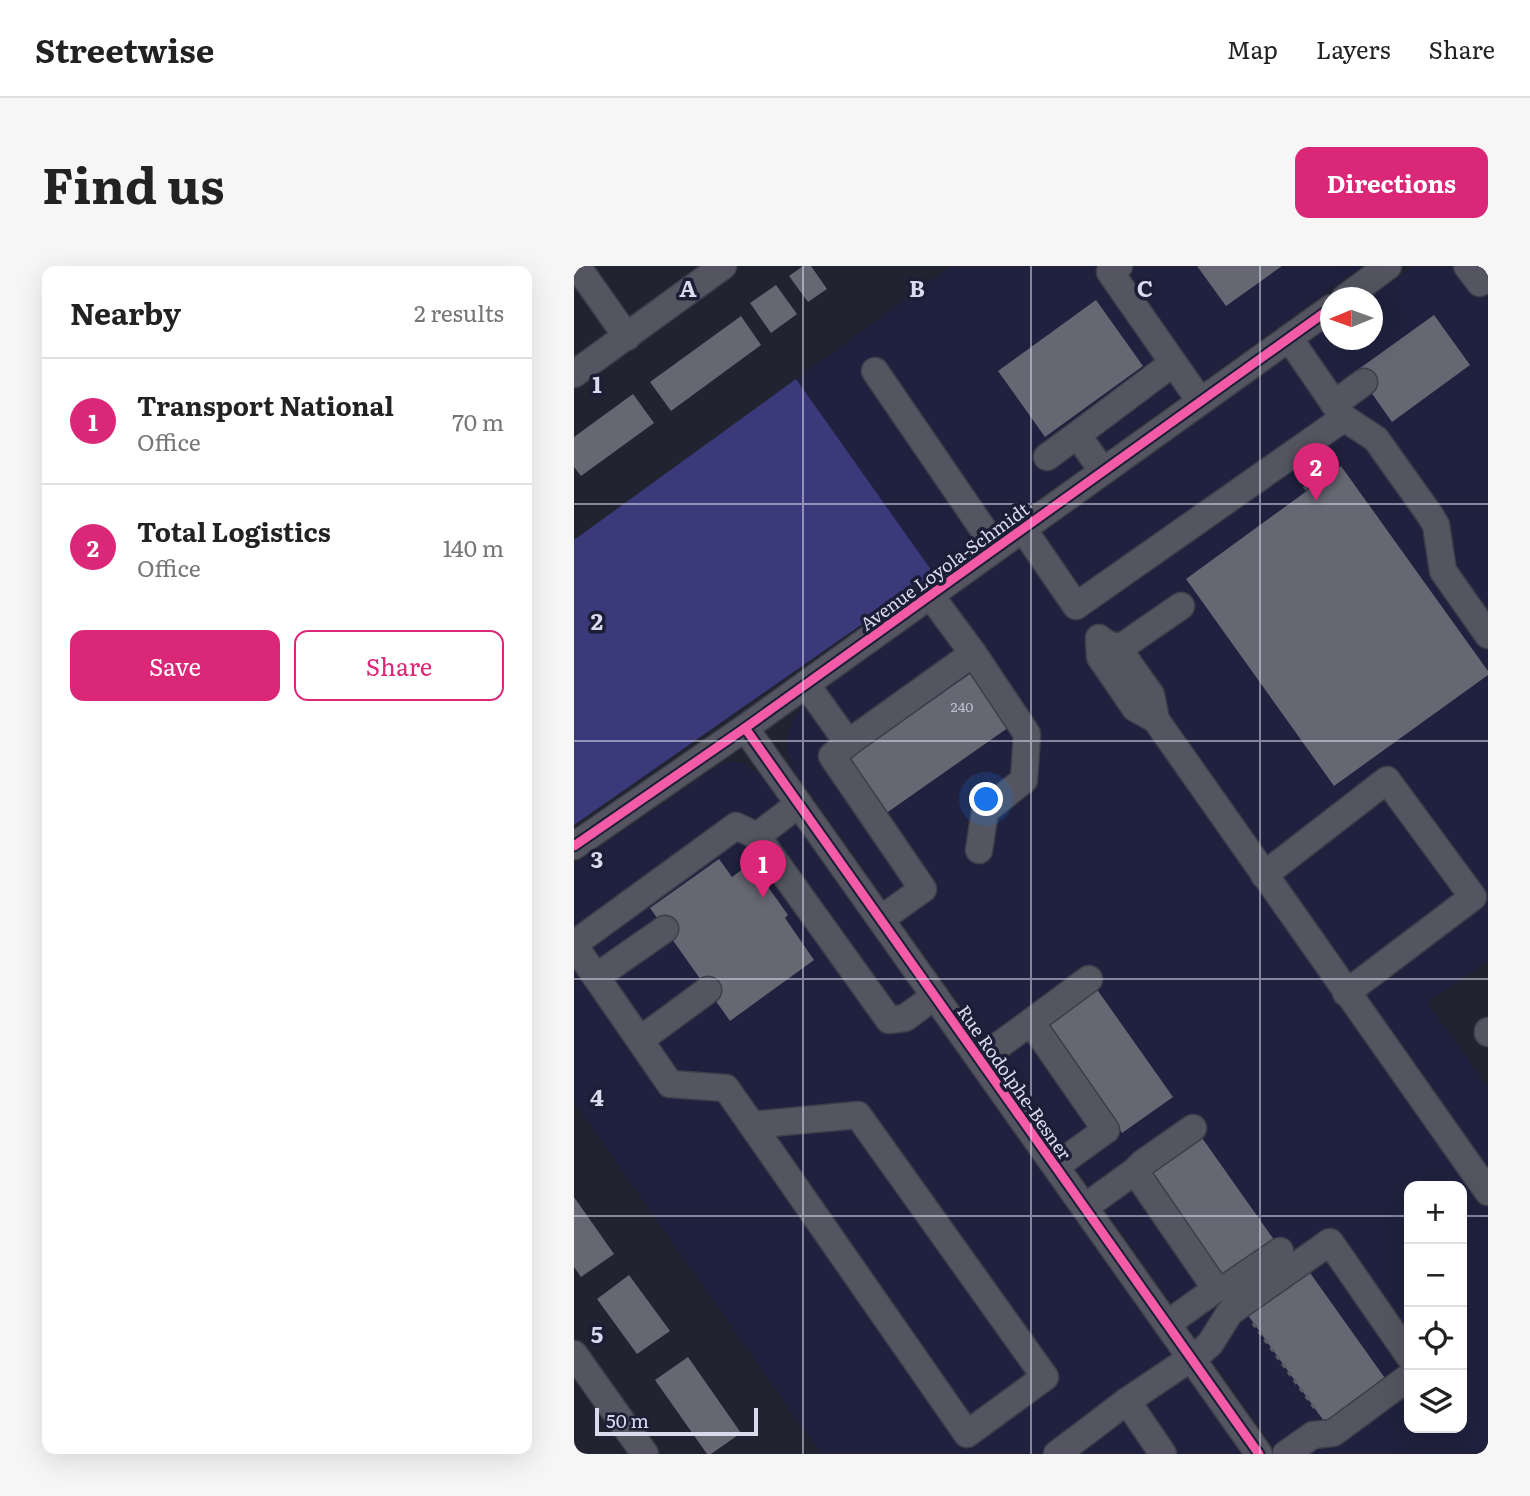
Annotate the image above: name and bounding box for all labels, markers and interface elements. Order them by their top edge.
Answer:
text: Streetwise [35,24,214,73]
text: Map [1227,31,1278,66]
text: Layers [1316,31,1390,66]
text: Share [1428,31,1495,66]
text: Find us [42,146,225,219]
button: Directions [1295,147,1488,218]
text: A [679,270,697,304]
text: B [909,270,925,304]
text: C [1137,270,1153,304]
north arrow [1320,287,1383,350]
text: Nearby [70,290,181,334]
text: 2 results [414,295,504,329]
text: 1 [592,366,602,400]
text: Transport National [137,385,394,424]
text: 1 [88,404,98,438]
text: 70 m [452,404,504,438]
text: Office [137,424,201,458]
pin: 2 [1293,443,1339,501]
street label: Avenue Loyola-Schmidt [854,495,1035,637]
text: Total Logistics [137,511,331,550]
text: 2 [87,530,99,564]
text: 140 m [443,530,504,564]
text: Office [137,550,201,584]
text: 2 [591,603,603,637]
button: Save [70,630,280,701]
button: Share [294,630,504,701]
house number: 240 [951,696,973,716]
your location [969,782,1003,816]
pin: 1 [740,840,786,898]
text: 3 [591,841,603,875]
street label: Rue Rodolphe-Besner [951,999,1079,1165]
text: 4 [590,1079,604,1113]
map controls [1404,1181,1467,1433]
button: + [1404,1181,1467,1244]
button: − [1404,1244,1467,1307]
button: locate [1404,1307,1467,1370]
text: 5 [591,1316,603,1350]
button: layers [1404,1370,1467,1433]
scale bar [595,1405,758,1437]
text: 50 m [606,1406,649,1434]

